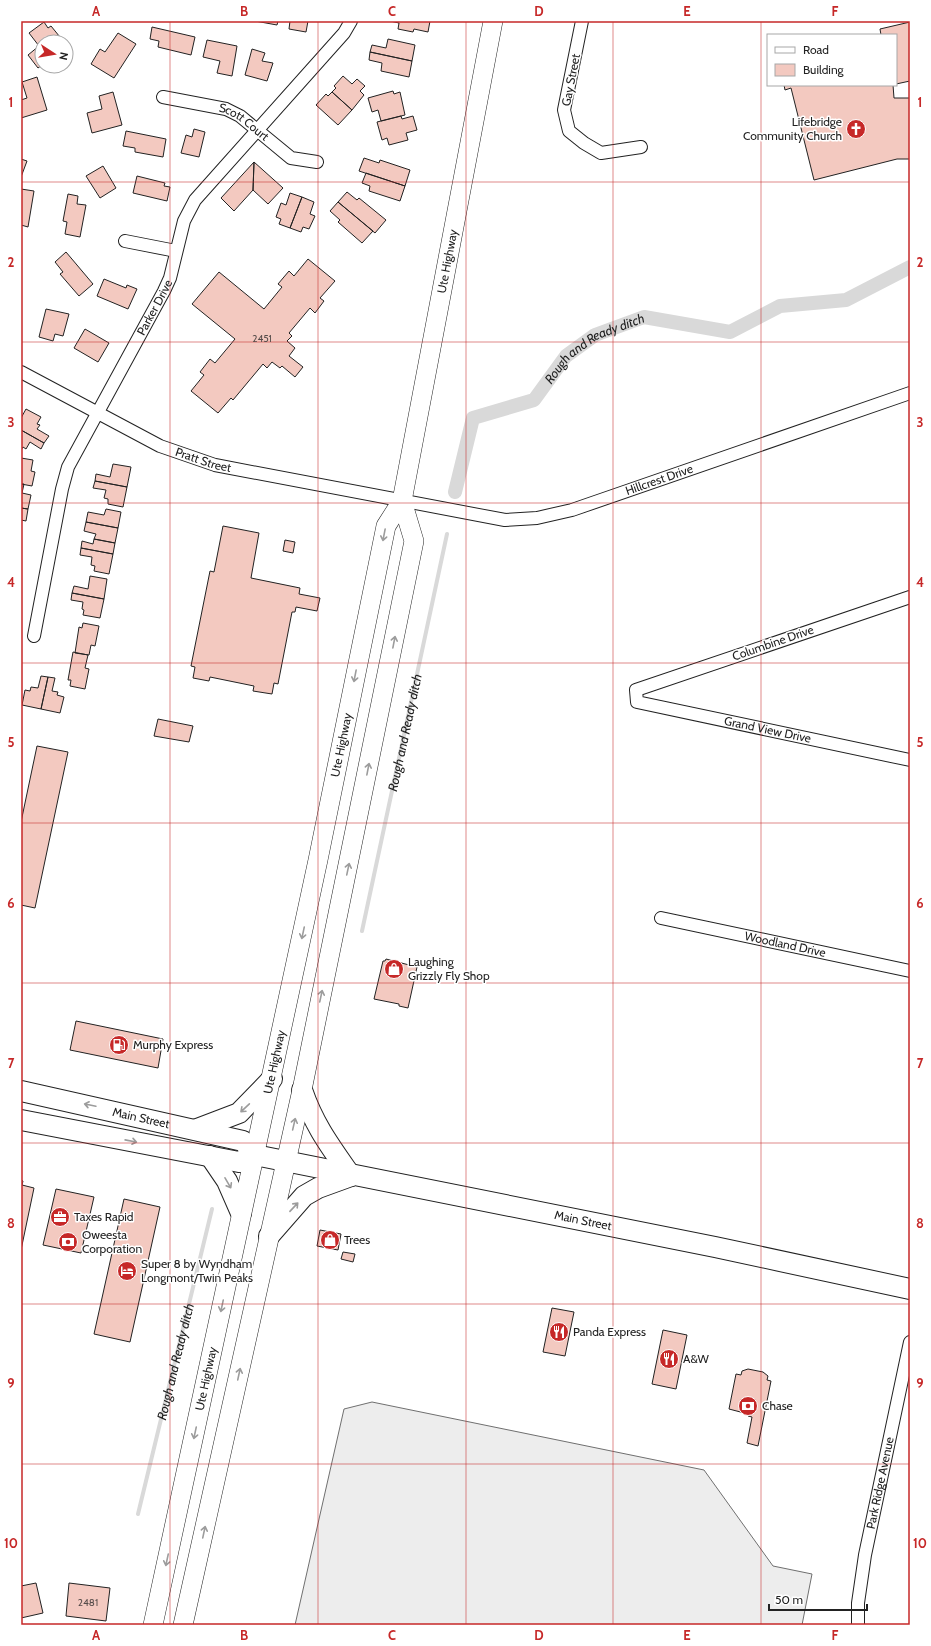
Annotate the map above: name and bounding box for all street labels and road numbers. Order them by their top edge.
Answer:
street label: Gay Street [558,52,583,107]
street label: Scott Court [218,100,272,144]
street label: Ute Highway [434,228,460,295]
street label: Parker Drive [133,277,175,338]
street label: Pratt Street [173,444,232,475]
street label: Hillcrest Drive [623,461,695,498]
street label: Columbine Drive [730,622,816,663]
street label: Ute Highway [327,711,355,778]
street label: Grand View Drive [723,713,813,746]
street label: Woodland Drive [743,928,827,960]
street label: Ute Highway [260,1028,288,1095]
street label: Main Street [111,1104,171,1131]
street label: Main Street [553,1207,613,1233]
street label: Ute Highway [191,1345,220,1412]
street label: Park Ridge Avenue [863,1436,897,1530]

